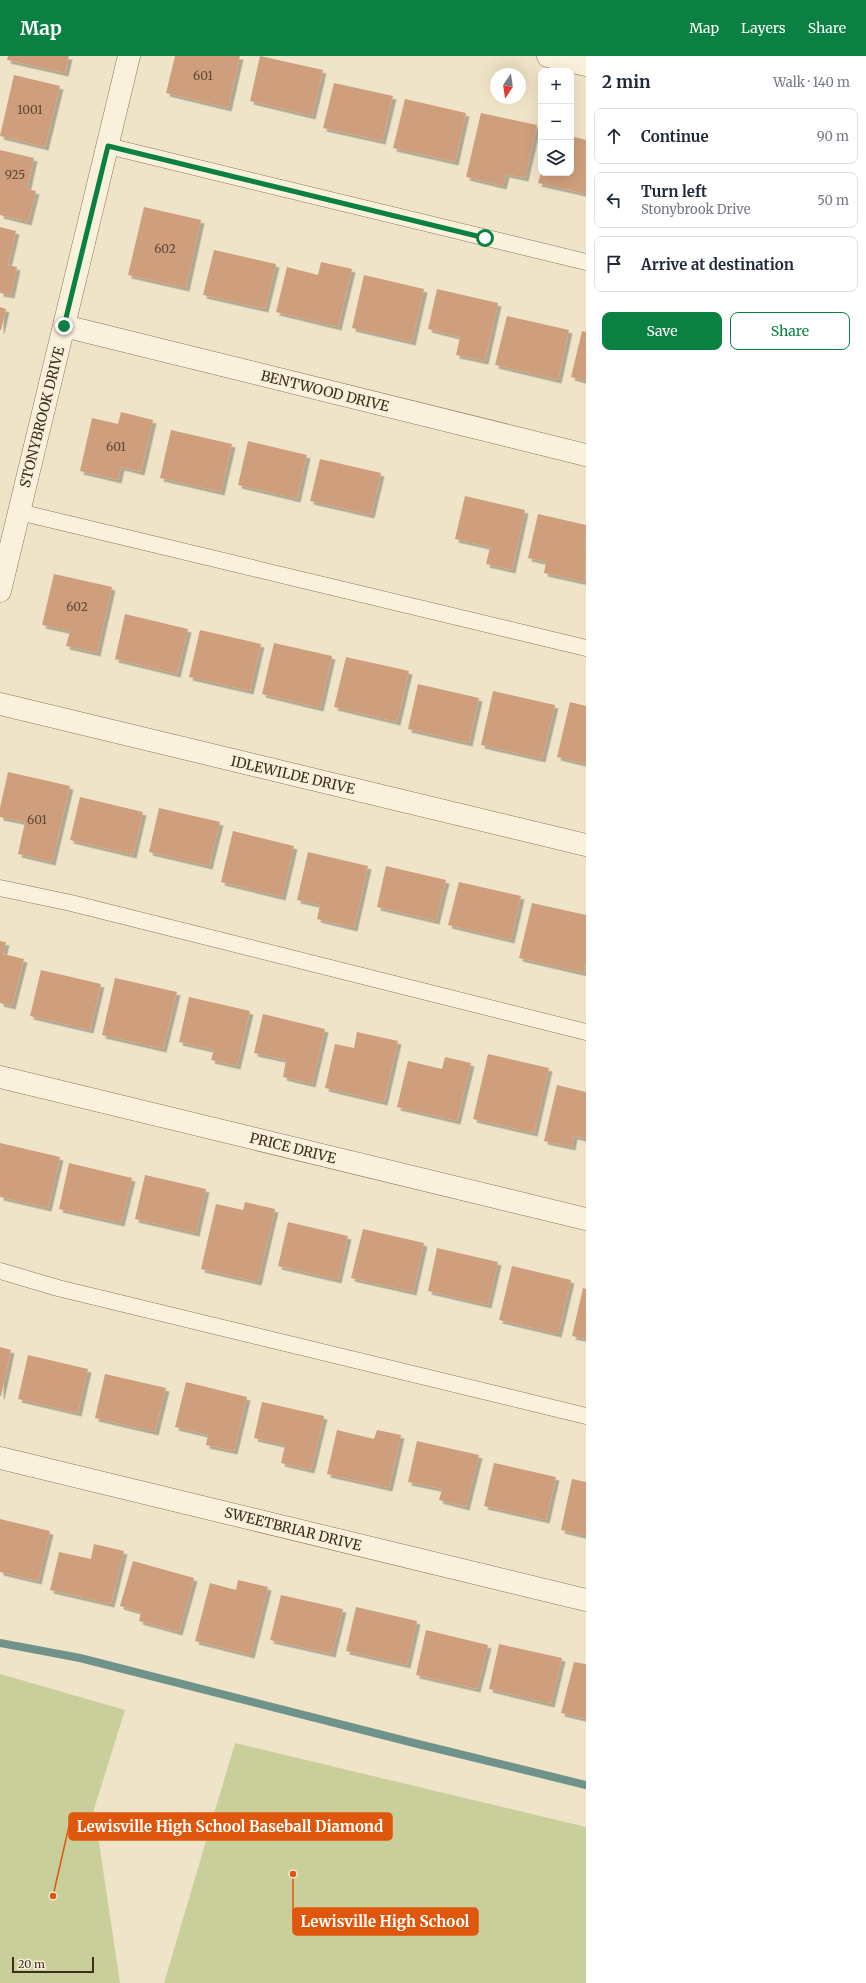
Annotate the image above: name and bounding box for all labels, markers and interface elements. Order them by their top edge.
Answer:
text: Map [20,16,62,40]
text: Map [689,19,719,37]
text: Layers [741,19,786,37]
text: Share [808,19,846,37]
house number: 601 [193,68,214,83]
north arrow [490,68,526,104]
map controls [538,68,574,176]
button: + [538,68,574,104]
text: 2 min [602,71,650,93]
text: Walk · 140 m [773,74,850,91]
house number: 1001 [17,102,43,117]
button: − [538,104,574,140]
icon: ahead [603,125,625,147]
text: Continue [641,127,709,146]
text: 90 m [817,128,849,145]
button: layers [538,140,574,176]
house number: 925 [5,167,25,182]
text: Turn left [641,182,707,201]
icon: left [603,189,625,211]
text: 50 m [817,192,849,209]
text: Stonybrook Drive [641,201,750,218]
route start [476,229,494,247]
house number: 602 [154,241,176,256]
icon: arrive [603,253,625,275]
text: Arrive at destination [641,255,794,274]
button: Save [602,312,722,350]
button: Share [730,312,850,350]
route end [55,317,73,335]
street label: STONYBROOK DRIVE [16,345,68,489]
street label: BENTWOOD DRIVE [259,366,391,416]
house number: 601 [106,439,127,454]
house number: 602 [66,599,88,614]
street label: IDLEWILDE DRIVE [229,752,357,798]
house number: 601 [27,812,48,827]
street label: PRICE DRIVE [248,1129,338,1167]
street label: SWEETBRIAR DRIVE [223,1503,364,1555]
callout: Lewisville High School Baseball Diamond [69,1813,392,1840]
text: Lewisville High School Baseball Diamond [77,1817,383,1836]
callout: Lewisville High School [293,1908,478,1935]
text: Lewisville High School [301,1912,470,1931]
scale bar [12,1955,94,1974]
text: 20 m [18,1957,45,1971]

